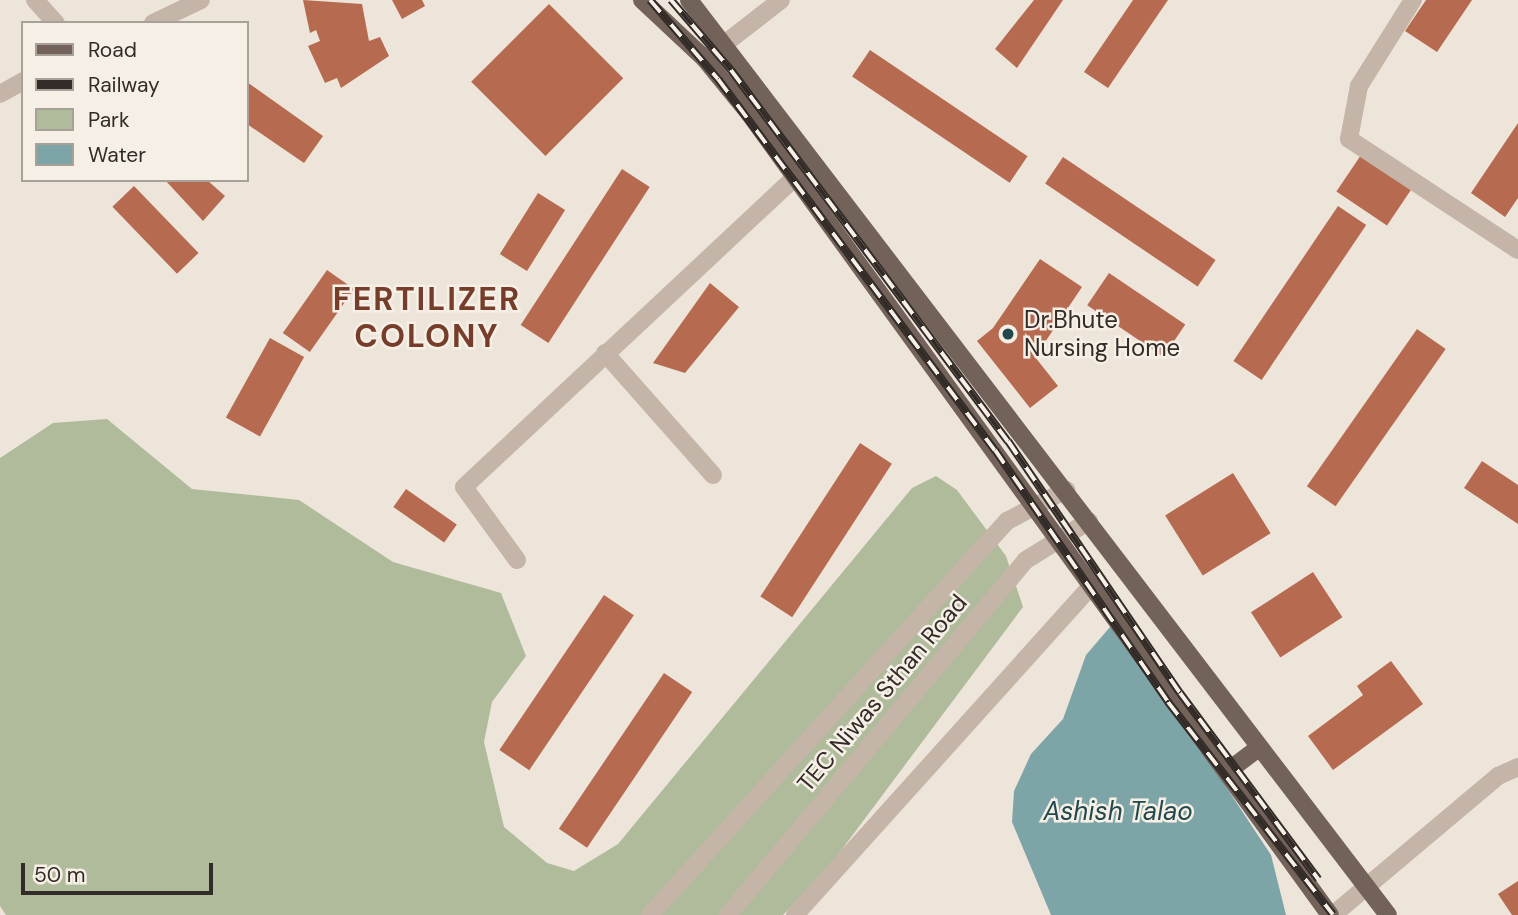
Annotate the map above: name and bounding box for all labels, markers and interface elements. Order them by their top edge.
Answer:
legend [21,21,248,182]
text: Road [88,36,137,64]
text: Railway [88,71,160,99]
text: Park [88,106,129,134]
text: Water [88,141,146,169]
district label: FERTILIZER COLONY [334,281,520,356]
place label: Dr.Bhute Nursing Home [1024,306,1180,362]
marker: Dr.Bhute Nursing Home [998,324,1018,344]
street label: TEC Niwas Sthan Road [791,589,973,797]
water label: Ashish Talao [1043,796,1193,828]
scale bar [24,848,217,892]
text: 50 m [34,861,85,889]

